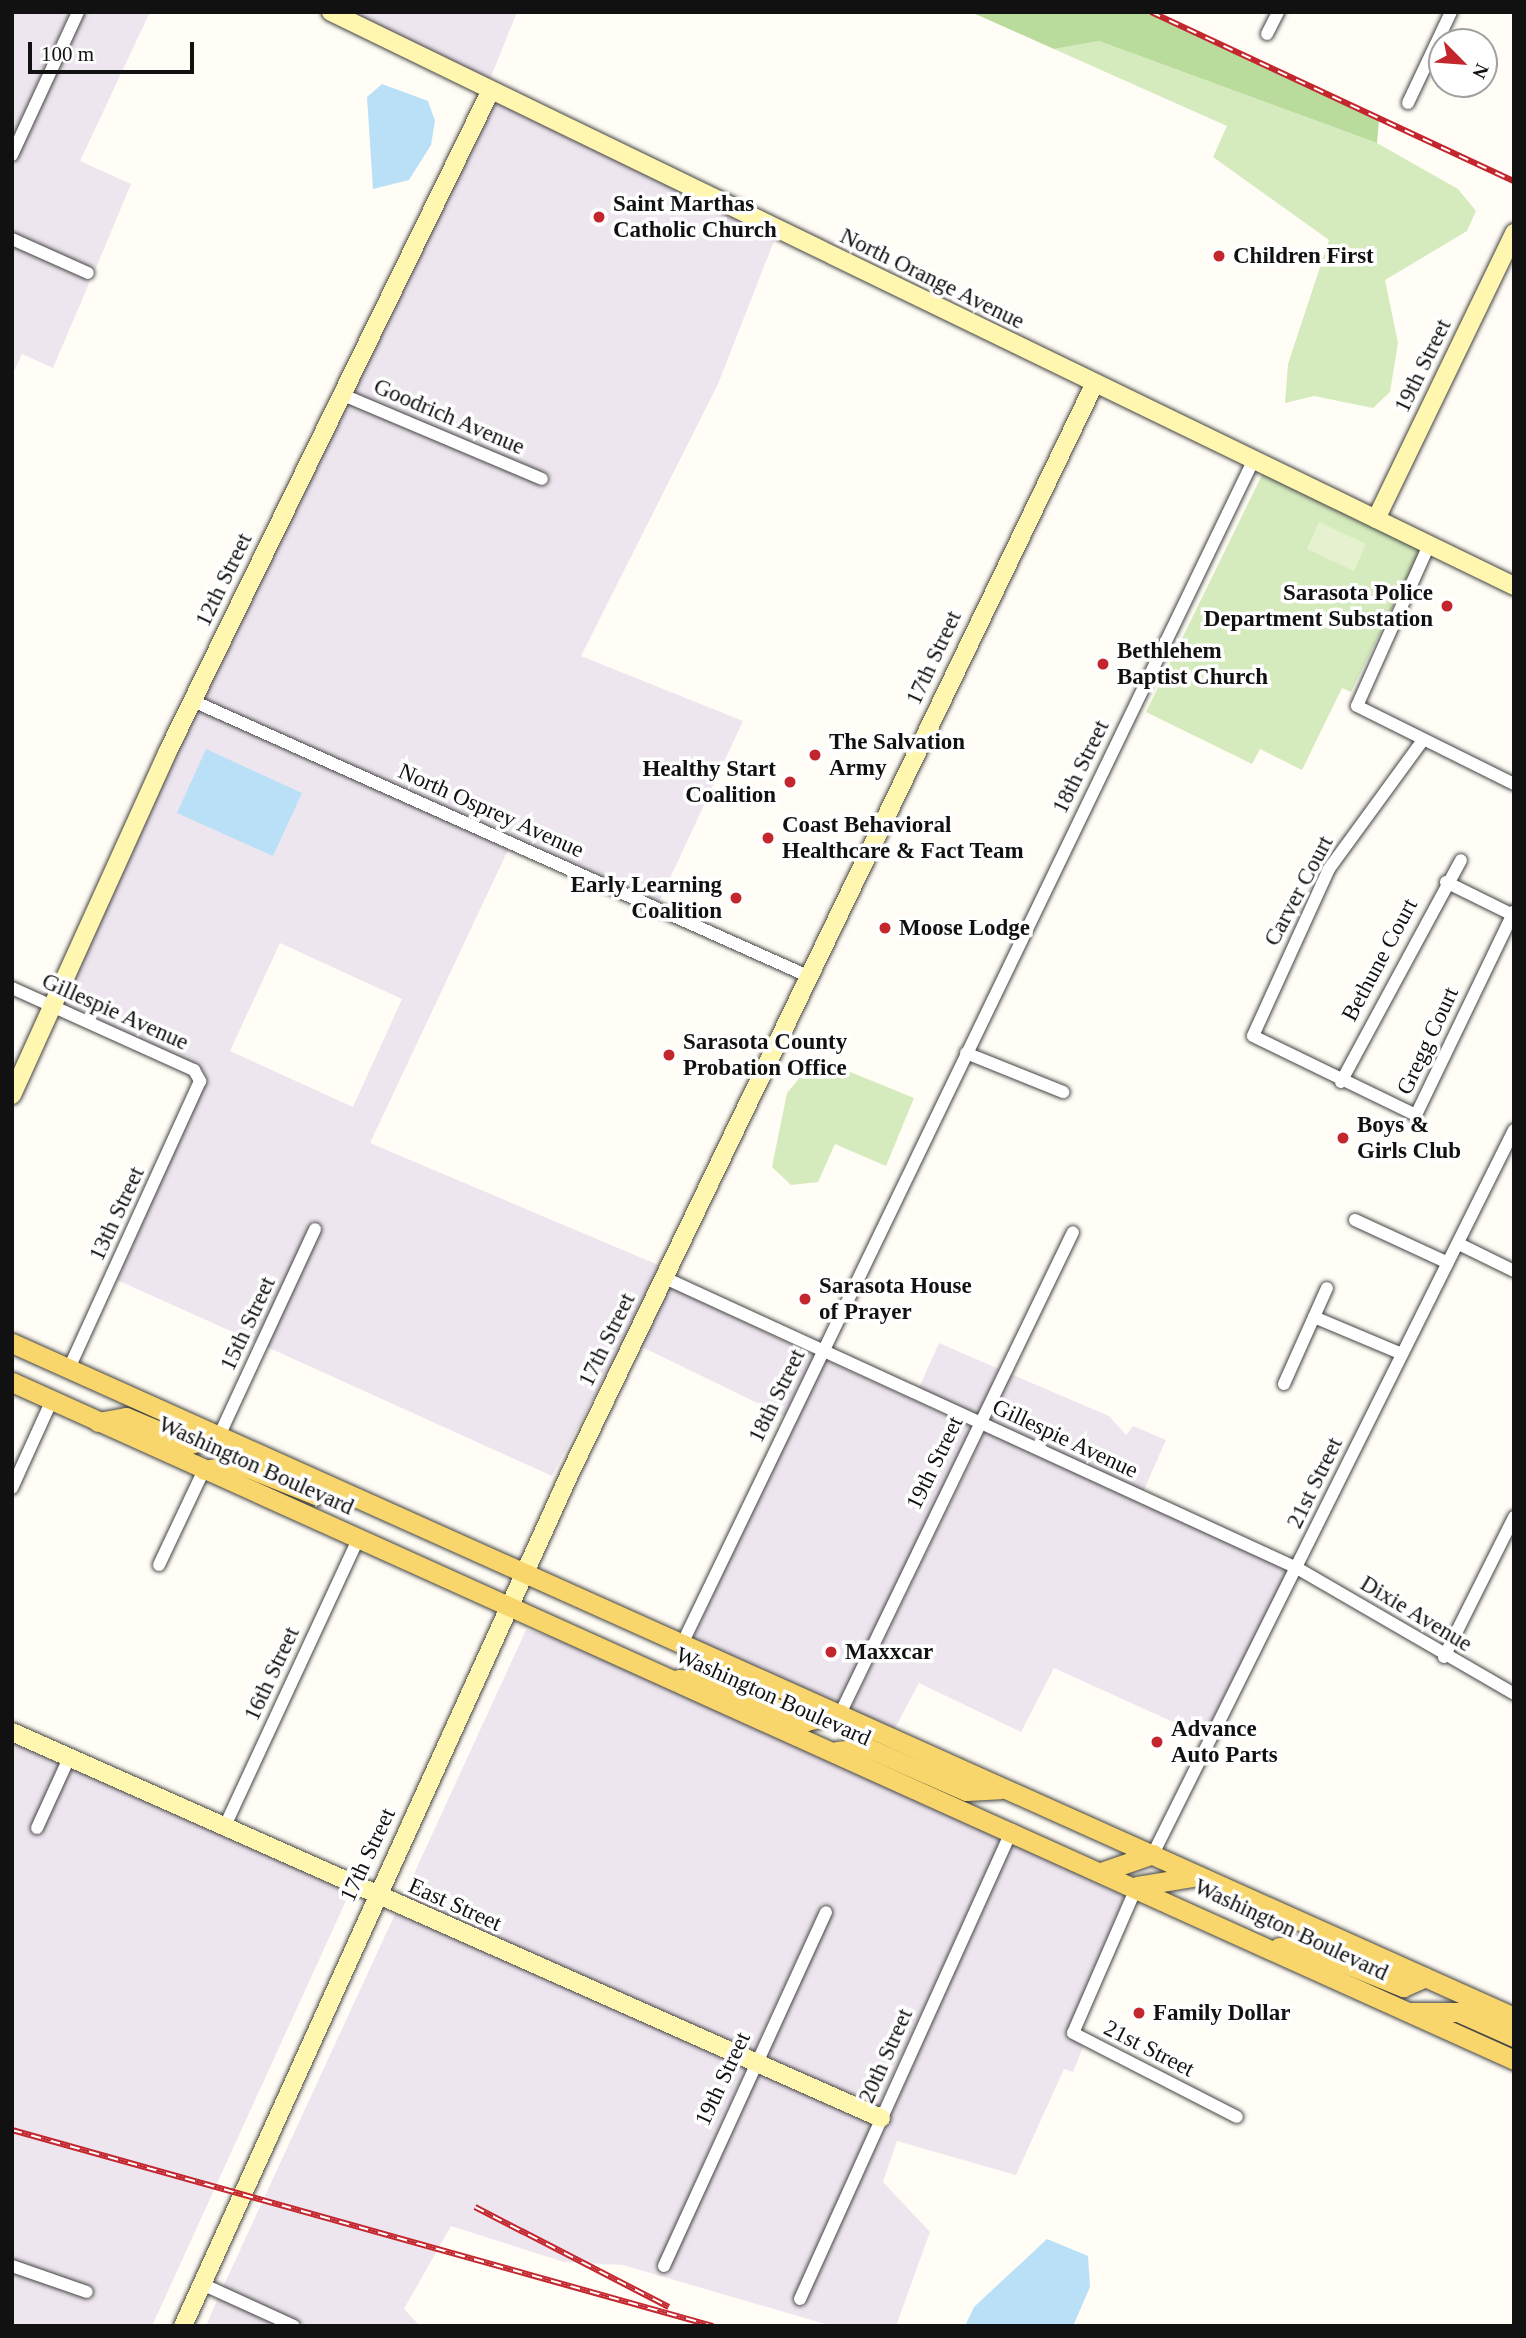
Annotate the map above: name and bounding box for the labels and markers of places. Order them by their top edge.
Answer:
place label: Saint Marthas Catholic Church [613,190,777,244]
marker: Saint Marthas Catholic Church [591,209,607,225]
place label: Children First [1233,242,1374,270]
marker: Children First [1211,248,1227,264]
place label: Sarasota Police Department Substation [1204,579,1433,633]
marker: Sarasota Police Department Substation [1439,598,1455,614]
place label: Bethlehem Baptist Church [1117,637,1268,691]
marker: Bethlehem Baptist Church [1095,656,1111,672]
place label: The Salvation Army [829,728,965,782]
marker: The Salvation Army [807,747,823,763]
place label: Healthy Start Coalition [642,755,776,809]
marker: Healthy Start Coalition [782,774,798,790]
place label: Coast Behavioral Healthcare & Fact Team [782,811,1024,865]
marker: Coast Behavioral Healthcare & Fact Team [760,830,776,846]
place label: Early Learning Coalition [571,871,722,925]
marker: Early Learning Coalition [728,890,744,906]
place label: Moose Lodge [899,914,1030,942]
marker: Moose Lodge [877,920,893,936]
place label: Sarasota County Probation Office [683,1028,847,1082]
marker: Sarasota County Probation Office [661,1047,677,1063]
place label: Boys & Girls Club [1357,1111,1461,1165]
marker: Boys & Girls Club [1335,1130,1351,1146]
place label: Sarasota House of Prayer [819,1272,972,1326]
marker: Sarasota House of Prayer [797,1291,813,1307]
place label: Maxxcar [845,1638,933,1666]
marker: Maxxcar [823,1644,839,1660]
place label: Advance Auto Parts [1171,1715,1278,1769]
marker: Advance Auto Parts [1149,1734,1165,1750]
place label: Family Dollar [1153,1999,1290,2027]
marker: Family Dollar [1131,2005,1147,2021]

